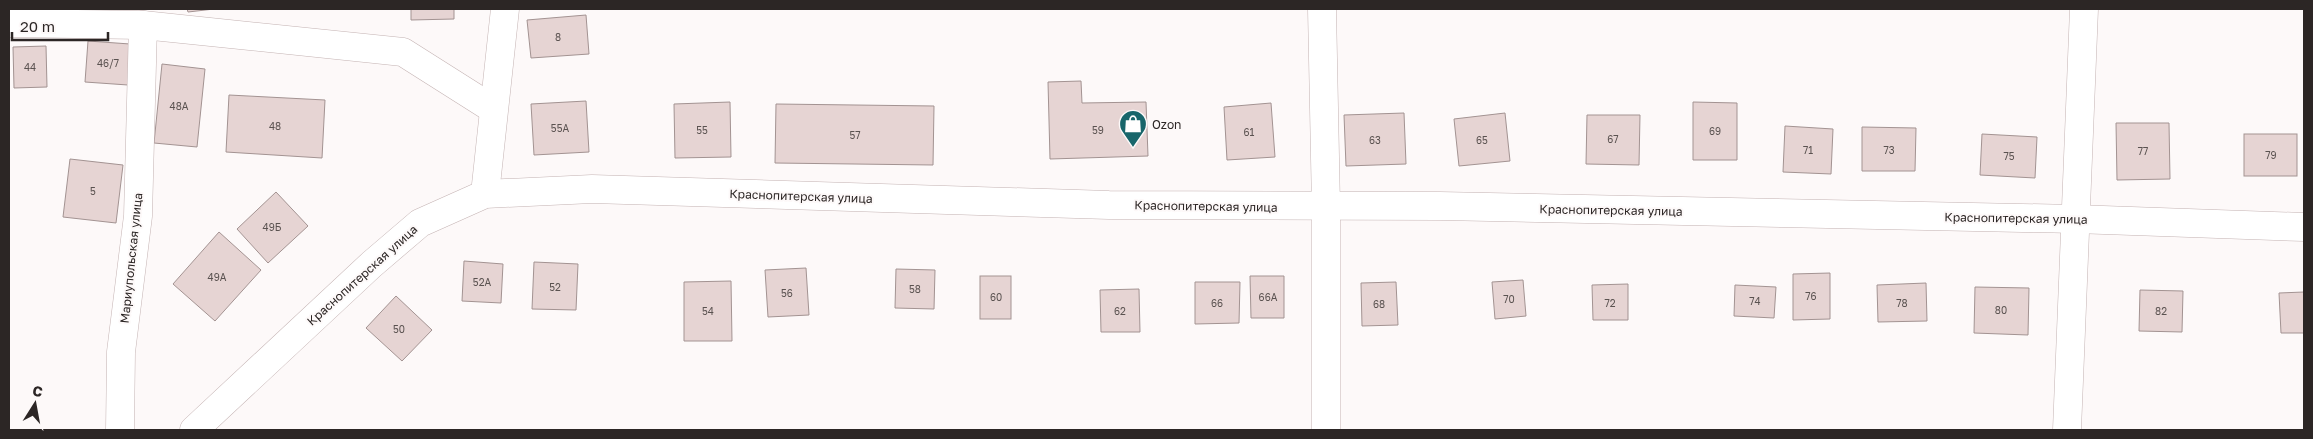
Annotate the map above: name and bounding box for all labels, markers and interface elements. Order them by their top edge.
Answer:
scale bar [12,10,109,42]
text: 20 m [20,17,55,35]
house number: 8 [555,31,561,43]
house number: 46/7 [97,57,119,69]
house number: 44 [24,61,36,73]
house number: 48А [170,100,189,112]
shop icon: Ozon [1118,109,1148,148]
place label: Ozon [1152,117,1181,132]
house number: 48 [269,120,281,132]
house number: 55А [551,122,569,134]
house number: 55 [696,124,708,136]
house number: 59 [1092,124,1104,136]
house number: 69 [1709,125,1721,137]
house number: 61 [1244,126,1255,138]
house number: 57 [849,129,861,141]
house number: 67 [1607,133,1619,145]
house number: 63 [1369,134,1381,146]
house number: 65 [1476,134,1488,146]
house number: 71 [1803,144,1813,156]
house number: 73 [1883,144,1895,156]
house number: 77 [2138,145,2148,157]
house number: 79 [2265,149,2277,161]
house number: 75 [2003,150,2015,162]
house number: 5 [90,185,96,197]
street label: Краснопитерская улица [729,186,873,206]
street label: Мариупольская улица [117,192,145,324]
street label: Краснопитерская улица [1134,197,1278,215]
street label: Краснопитерская улица [1539,201,1683,219]
street label: Краснопитерская улица [1944,209,2088,227]
house number: 49Б [263,221,282,233]
street label: Краснопитерская улица [304,221,420,329]
house number: 49А [208,271,227,283]
house number: 52А [473,276,491,288]
house number: 52 [549,281,561,293]
house number: 58 [909,283,921,295]
house number: 56 [781,287,793,299]
house number: 76 [1805,290,1817,302]
house number: 60 [990,291,1002,303]
house number: 66А [1259,291,1278,303]
house number: 70 [1503,293,1515,305]
house number: 74 [1749,295,1761,307]
house number: 66 [1211,297,1223,309]
house number: 72 [1604,297,1616,309]
house number: 78 [1896,297,1908,309]
house number: 68 [1373,298,1385,310]
house number: 80 [1995,304,2007,316]
house number: 54 [702,305,714,317]
house number: 62 [1114,305,1126,317]
house number: 82 [2155,305,2167,317]
house number: 50 [393,323,405,335]
north arrow [10,379,60,429]
text: С [31,381,44,400]

